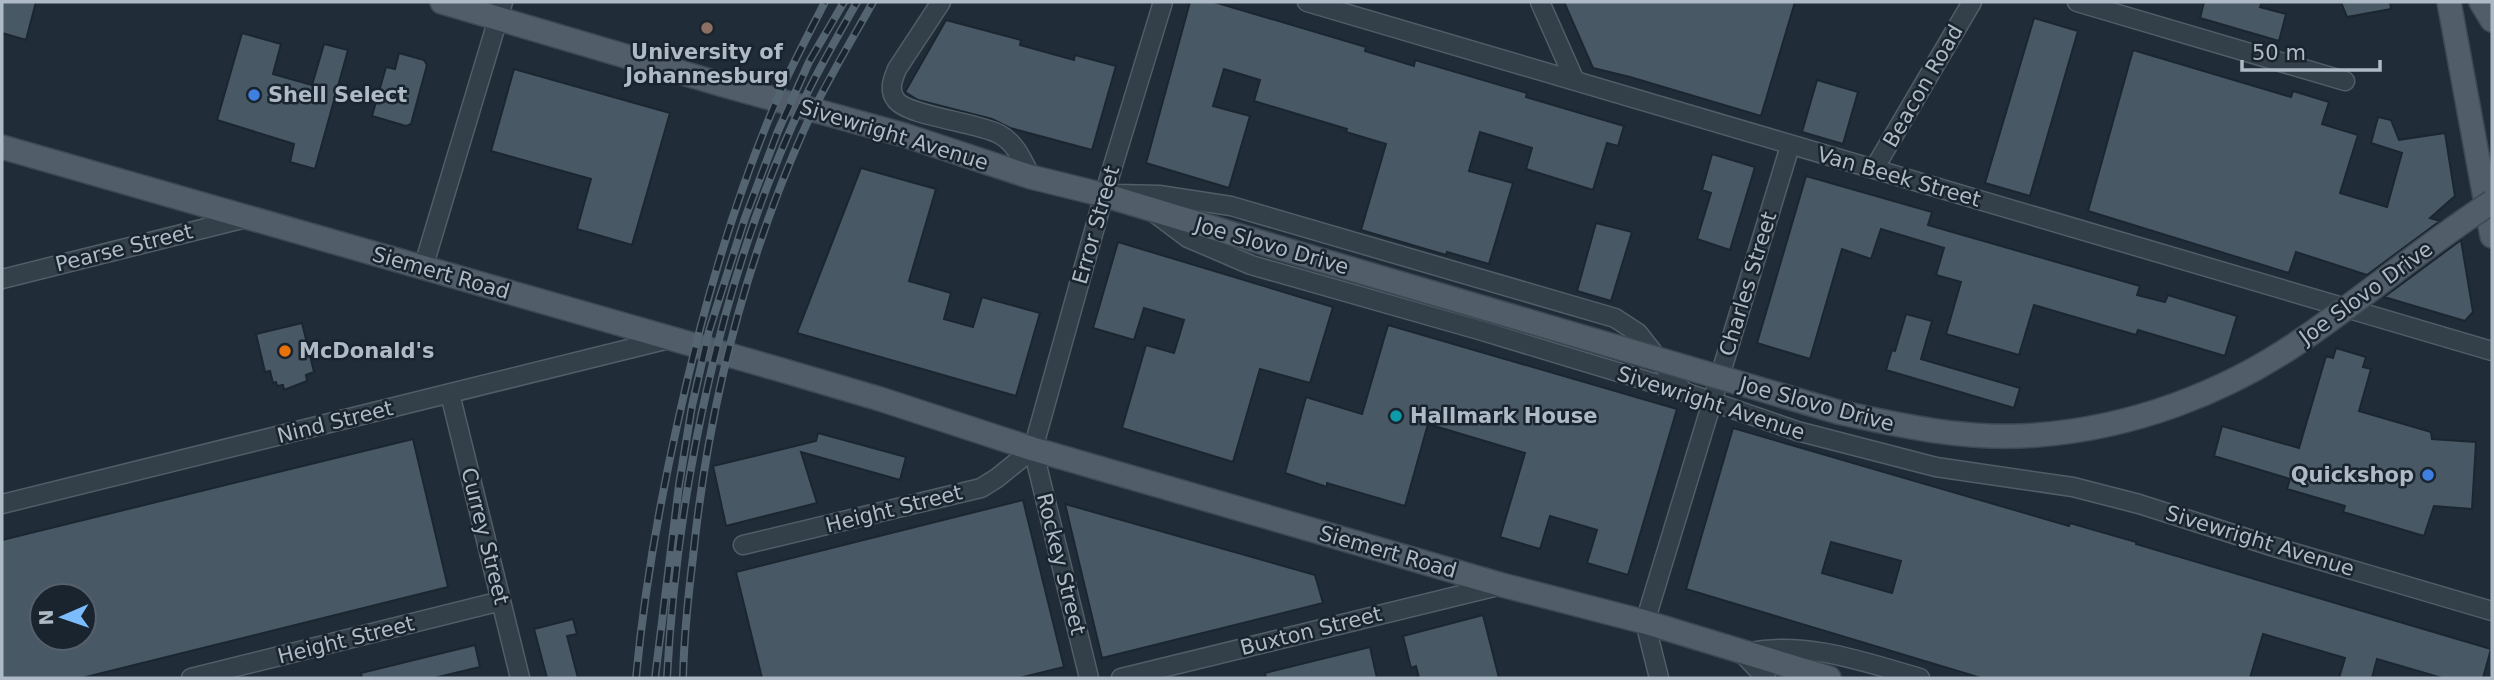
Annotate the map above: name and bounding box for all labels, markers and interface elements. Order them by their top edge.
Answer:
marker: University of Johannesburg [699,20,715,36]
street label: Beacon Road [1878,21,1968,151]
scale bar [2242,28,2380,72]
place label: University of Johannesburg [623,40,789,88]
text: 50 m [2252,41,2306,65]
place label: Shell Select [268,83,407,107]
marker: Shell Select [246,87,262,103]
street label: Sivewright Avenue [797,95,991,175]
street label: Van Beek Street [1815,142,1983,212]
street label: Error Street [1068,163,1124,287]
street label: Charles Street [1715,209,1781,359]
street label: Joe Slovo Drive [1191,212,1352,279]
street label: Pearse Street [53,219,195,277]
street label: Joe Slovo Drive [2293,237,2437,350]
street label: Siemert Road [370,242,512,304]
place label: McDonald's [299,339,435,363]
marker: McDonald's [277,343,293,359]
street label: Sivewright Avenue [1614,361,1808,445]
street label: Joe Slovo Drive [1735,371,1897,436]
street label: Nind Street [275,396,395,448]
place label: Hallmark House [1410,404,1598,428]
marker: Hallmark House [1388,408,1404,424]
place label: Quickshop [2291,463,2414,487]
street label: Currey Street [456,465,514,607]
marker: Quickshop [2420,467,2436,483]
street label: Height Street [823,480,965,538]
street label: Rockey Street [1032,491,1090,637]
street label: Sivewright Avenue [2163,501,2357,581]
street label: Siemert Road [1317,521,1459,583]
north arrow [28,582,98,652]
street label: Buxton Street [1238,602,1384,660]
text: N [35,609,57,626]
street label: Height Street [275,611,417,669]

